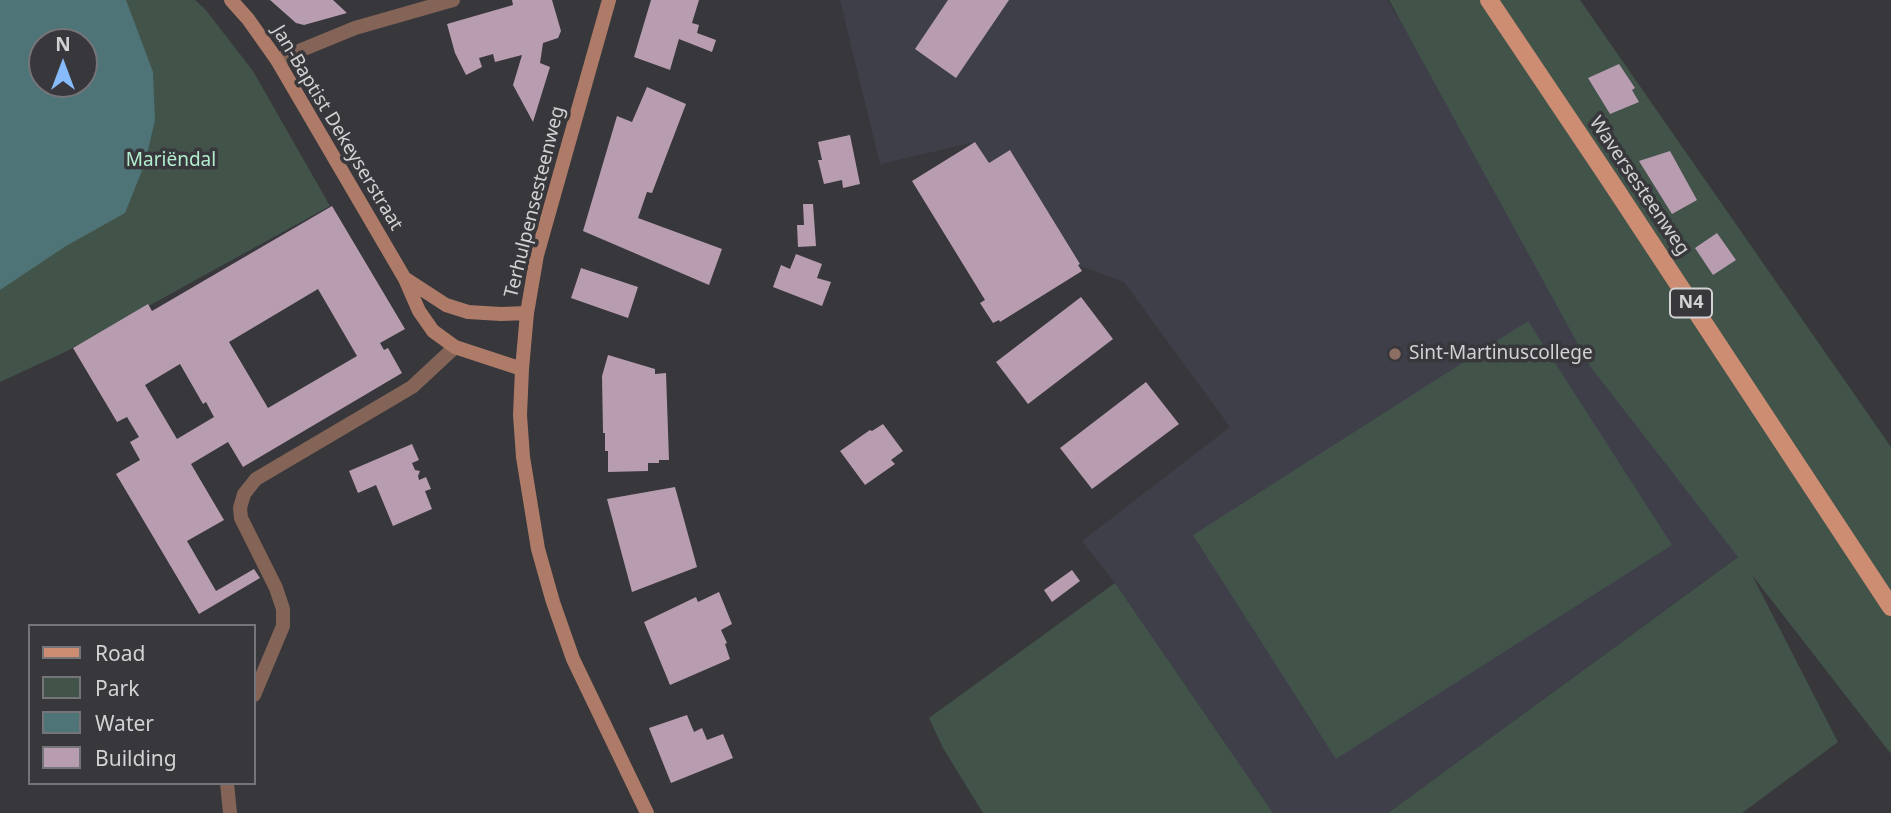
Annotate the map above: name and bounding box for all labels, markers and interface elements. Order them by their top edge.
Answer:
street label: Jan-Baptist Dekeyserstraat [267,21,407,235]
north arrow [28,28,98,98]
text: N [55,31,71,57]
street label: Terhulpensesteenweg [500,104,570,300]
street label: Waversesteenweg [1584,112,1694,260]
park label: Mariëndal [126,150,216,172]
road number: N4 [1670,288,1712,318]
place label: Sint-Martinuscollege [1409,343,1593,365]
marker: Sint-Martinuscollege [1387,346,1403,362]
legend [28,624,256,785]
text: Road [95,639,145,667]
text: Park [95,674,139,702]
text: Water [95,709,154,737]
text: Building [95,744,177,772]

